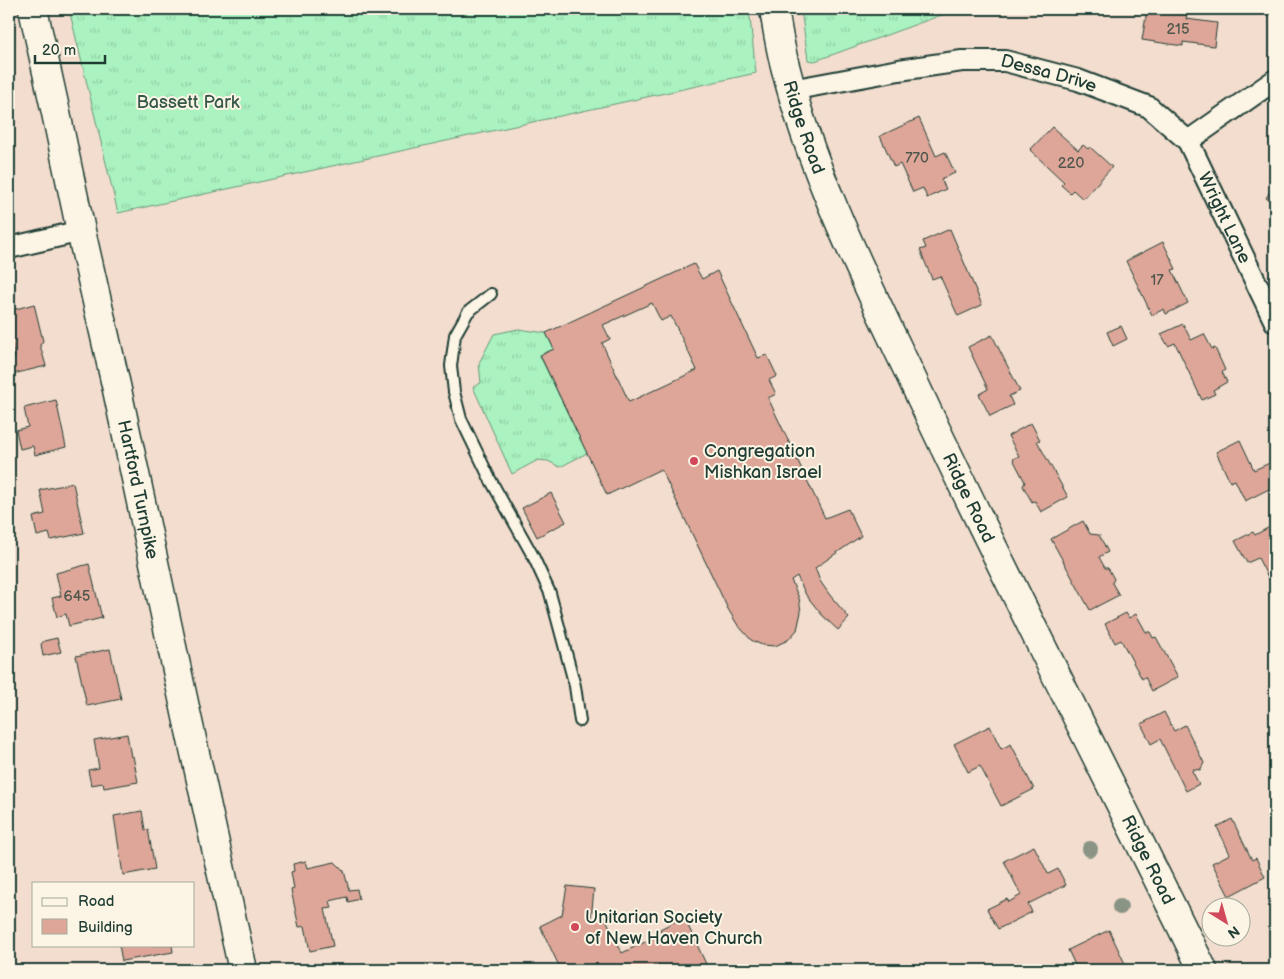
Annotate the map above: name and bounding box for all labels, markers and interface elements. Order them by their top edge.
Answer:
house number: 215 [1166,20,1190,39]
scale bar [35,32,105,64]
text: 20 m [42,41,76,60]
street label: Dessa Drive [999,50,1100,97]
street label: Ridge Road [779,78,829,177]
park label: Bassett Park [136,92,240,113]
house number: 770 [905,149,929,168]
house number: 220 [1058,154,1084,173]
street label: Wright Lane [1194,169,1256,267]
house number: 17 [1150,271,1164,290]
street label: Hartford Turnpike [113,418,163,561]
place label: Congregation Mishkan Israel [704,441,822,483]
street label: Ridge Road [938,450,999,546]
marker: Congregation Mishkan Israel [688,455,700,467]
house number: 645 [64,587,90,606]
street label: Ridge Road [1117,812,1179,908]
legend [32,882,195,946]
text: Road [78,892,114,911]
north arrow [1202,896,1252,946]
place label: Unitarian Society of New Haven Church [585,907,763,949]
text: Building [78,918,133,937]
marker: Unitarian Society of New Haven Church [569,921,581,933]
text: N [1224,922,1243,942]

